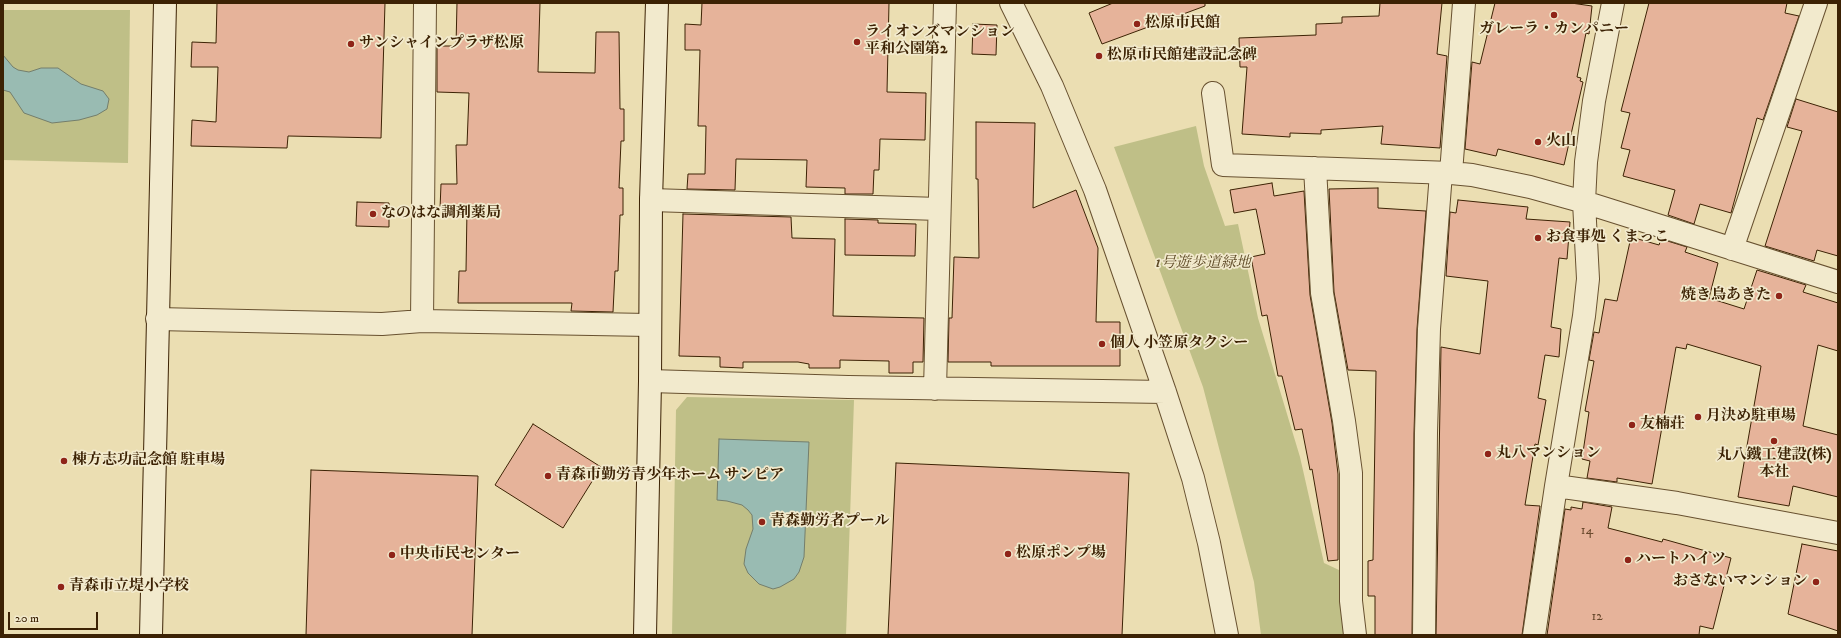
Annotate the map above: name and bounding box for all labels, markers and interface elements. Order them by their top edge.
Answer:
marker: ガレーラ・カンパニー [1549,10,1559,20]
place label: 松原市民館 [1145,15,1220,33]
marker: 松原市民館 [1132,19,1142,29]
place label: ガレーラ・カンパニー [1479,21,1629,39]
place label: ライオンズマンション 平和公園第2 [865,24,1015,59]
place label: サンシャインプラザ松原 [359,35,524,53]
marker: ライオンズマンション 平和公園第2 [852,37,862,47]
marker: サンシャインプラザ松原 [346,39,356,49]
place label: 松原市民館建設記念碑 [1107,47,1257,65]
marker: 松原市民館建設記念碑 [1094,51,1104,61]
place label: 火山 [1546,133,1576,151]
marker: 火山 [1533,137,1543,147]
place label: なのはな調剤薬局 [381,205,501,223]
marker: なのはな調剤薬局 [368,209,378,219]
place label: お食事処 くまっこ [1546,229,1669,247]
marker: お食事処 くまっこ [1533,233,1543,243]
park label: 1号遊歩道緑地 [1155,255,1251,273]
place label: 焼き鳥あきた [1681,287,1771,305]
marker: 焼き鳥あきた [1774,291,1784,301]
place label: 個人 小笠原タクシー [1110,335,1248,353]
marker: 個人 小笠原タクシー [1097,339,1107,349]
place label: 月決め駐車場 [1706,408,1796,426]
marker: 月決め駐車場 [1693,412,1703,422]
place label: 友楠荘 [1640,416,1685,434]
marker: 友楠荘 [1627,420,1637,430]
marker: 丸八鐵工建設(株) 本社 [1769,436,1779,446]
place label: 丸八マンション [1496,445,1601,463]
place label: 丸八鐵工建設(株) 本社 [1717,447,1831,482]
marker: 丸八マンション [1483,449,1493,459]
place label: 棟方志功記念館 駐車場 [72,452,225,470]
marker: 棟方志功記念館 駐車場 [59,456,69,466]
place label: 青森市勤労青少年ホーム サンピア [556,467,784,485]
marker: 青森市勤労青少年ホーム サンピア [543,471,553,481]
place label: 青森勤労者プール [770,513,890,531]
marker: 青森勤労者プール [757,517,767,527]
house number: 14 [1581,523,1593,539]
place label: 松原ポンプ場 [1016,545,1106,563]
place label: 中央市民センター [400,546,520,564]
marker: 松原ポンプ場 [1003,549,1013,559]
marker: 中央市民センター [387,550,397,560]
place label: ハートハイツ [1636,551,1726,569]
marker: ハートハイツ [1623,555,1633,565]
place label: おさないマンション [1673,573,1808,591]
marker: おさないマンション [1811,577,1821,587]
place label: 青森市立堤小学校 [69,578,189,596]
marker: 青森市立堤小学校 [56,582,66,592]
scale bar [10,604,100,630]
house number: 12 [1591,609,1603,625]
text: 20 m [15,611,39,626]

